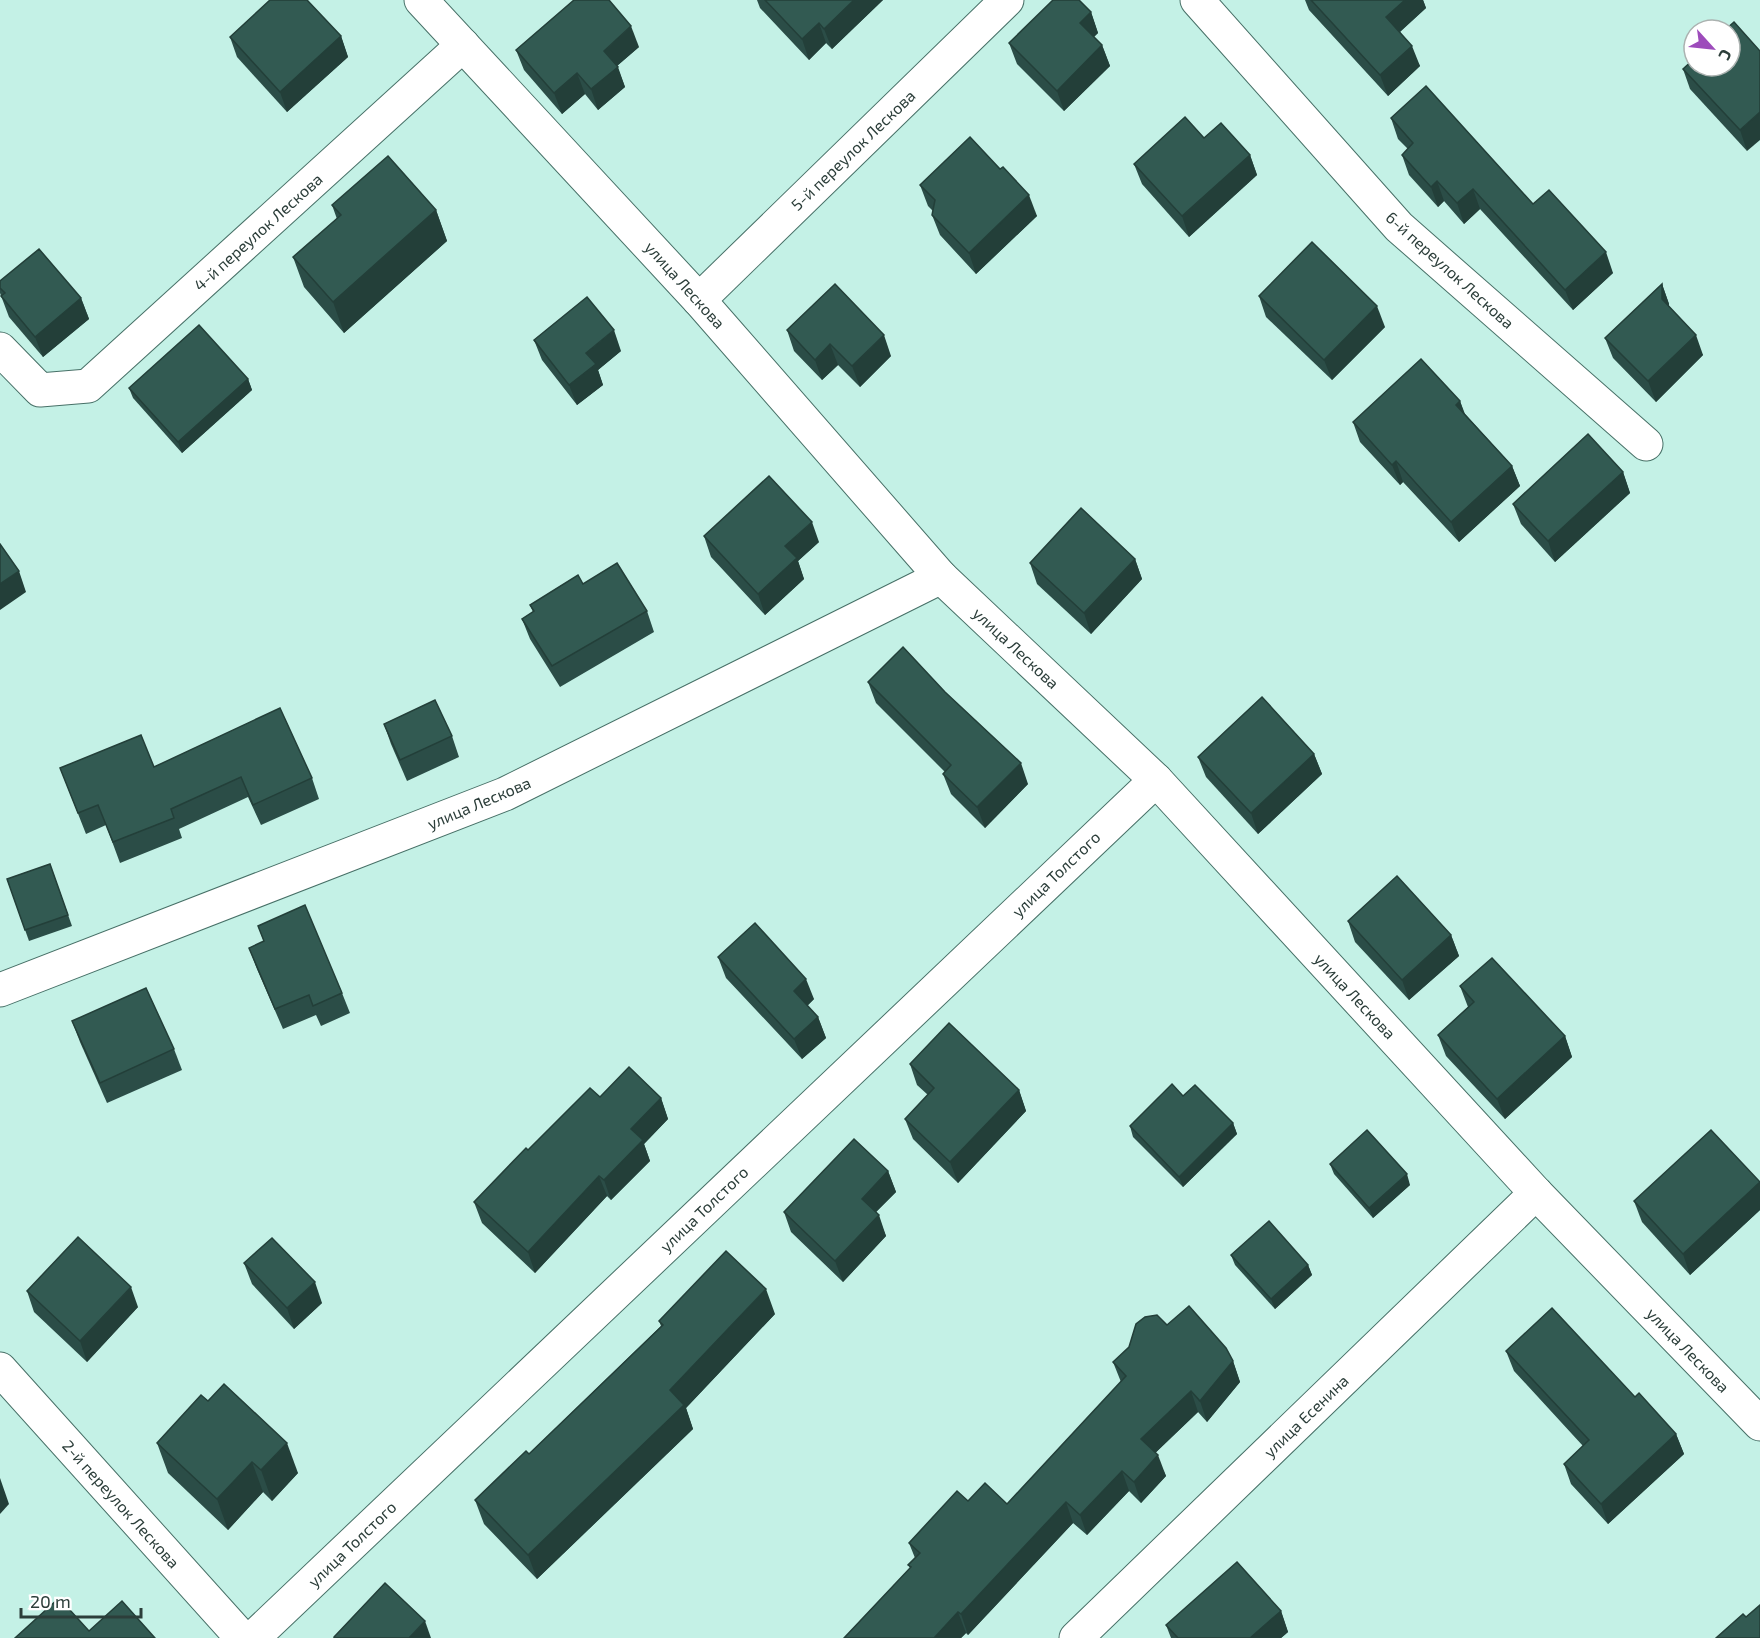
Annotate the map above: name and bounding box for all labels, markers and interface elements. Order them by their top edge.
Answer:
north arrow [1682,18,1742,78]
text: С [1715,47,1736,64]
street label: 5-й переулок Лескова [787,85,919,215]
street label: 4-й переулок Лескова [190,169,326,295]
street label: 6-й переулок Лескова [1382,207,1518,333]
street label: улица Лескова [641,237,729,333]
street label: улица Лескова [969,603,1063,693]
street label: улица Лескова [424,772,534,834]
street label: улица Толстого [1008,827,1104,921]
street label: улица Лескова [1310,949,1400,1043]
street label: улица Толстого [656,1162,752,1256]
street label: улица Лескова [1642,1303,1734,1397]
street label: улица Есенина [1259,1370,1353,1462]
street label: 2-й переулок Лескова [58,1436,184,1572]
street label: улица Толстого [304,1497,400,1591]
scale bar [21,1581,141,1619]
text: 20 m [30,1590,71,1612]

